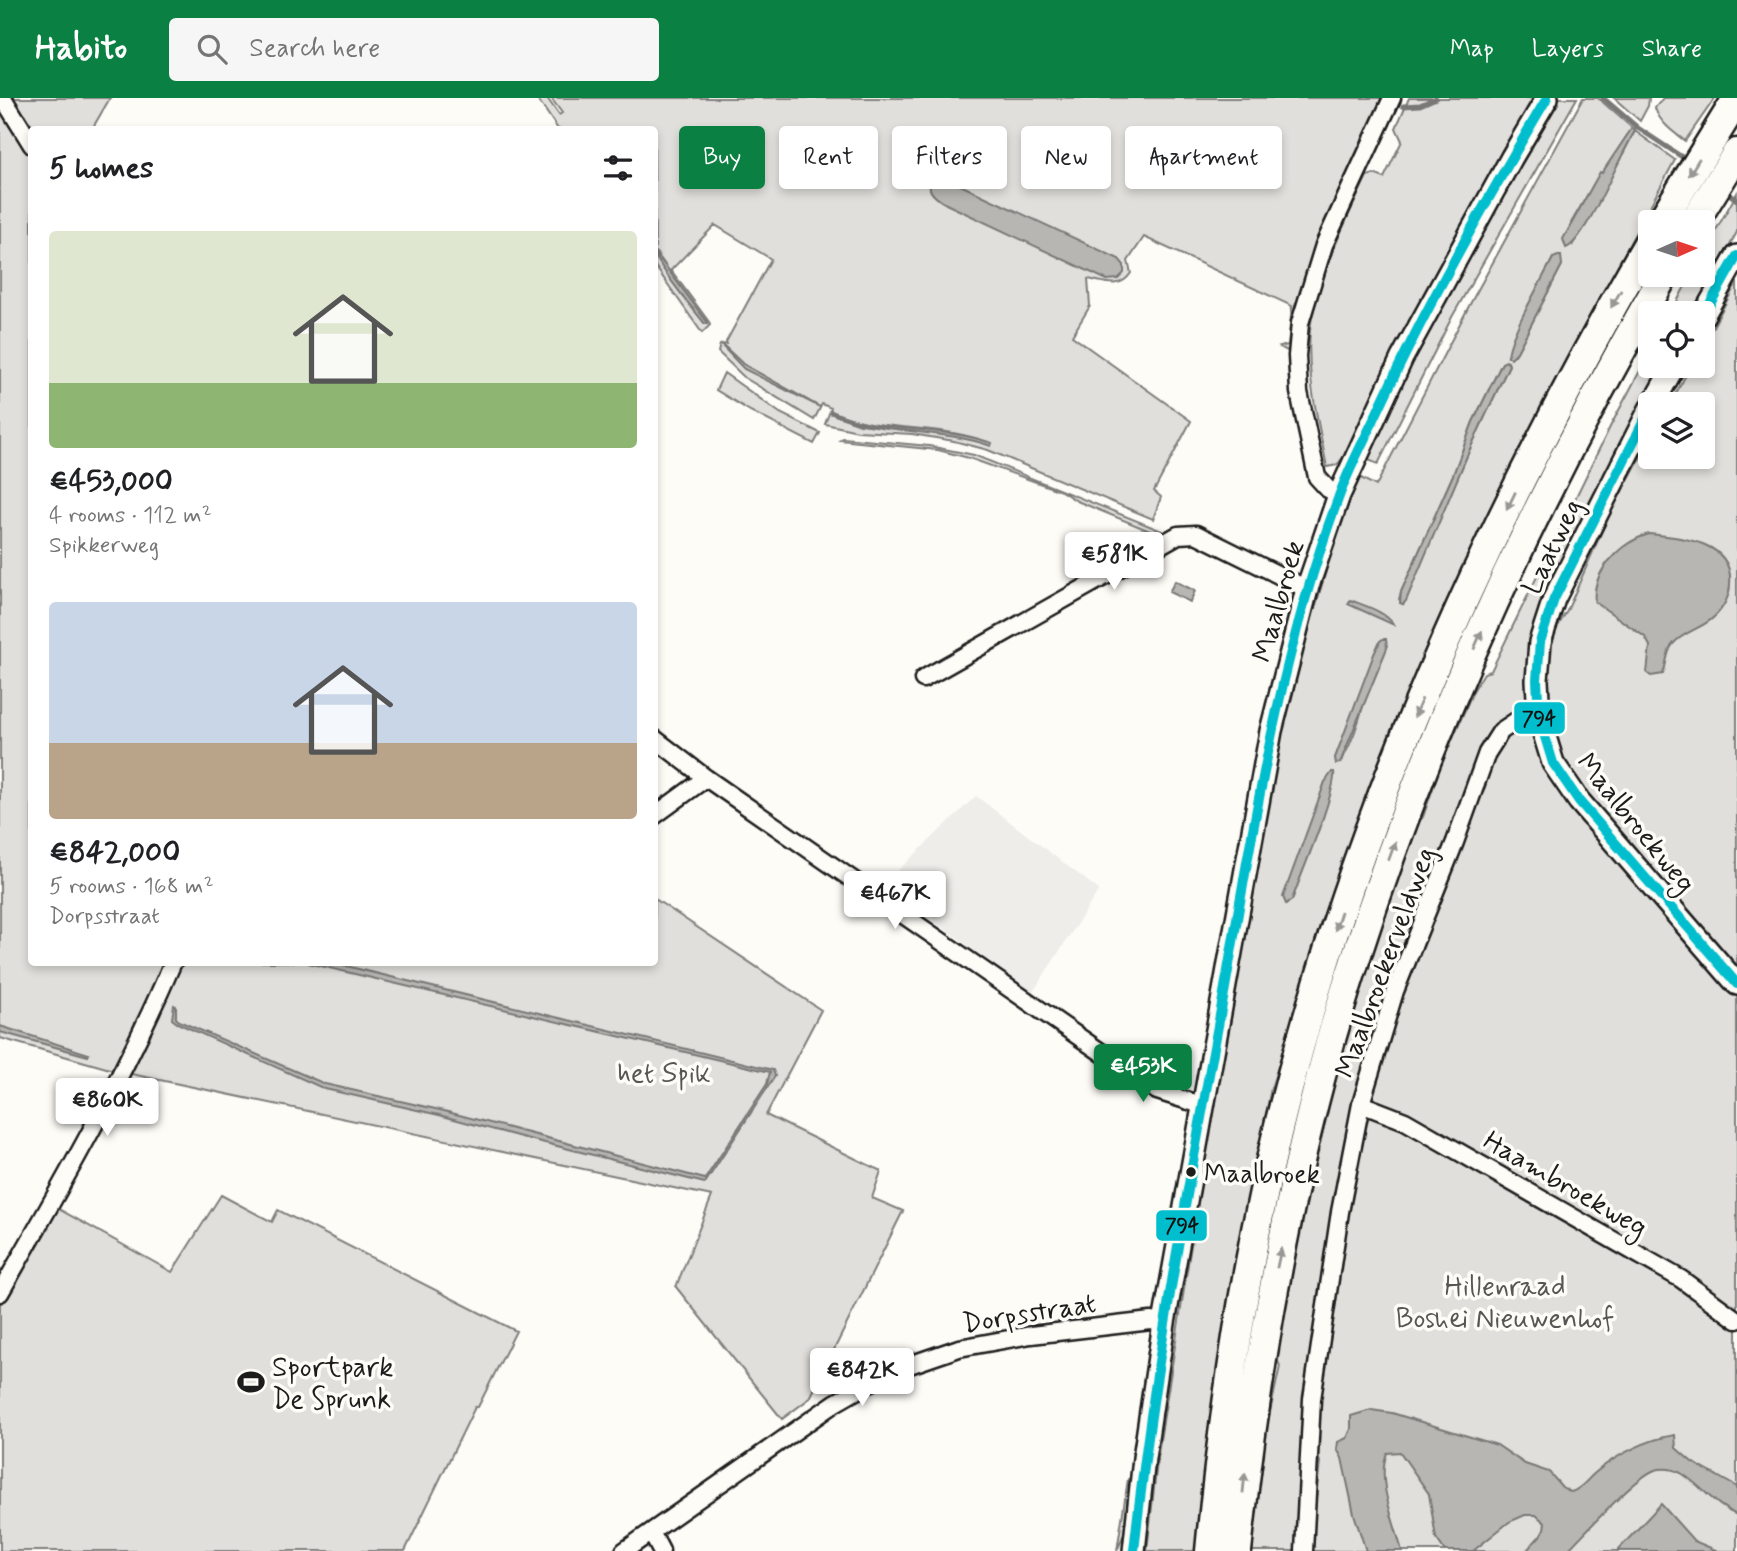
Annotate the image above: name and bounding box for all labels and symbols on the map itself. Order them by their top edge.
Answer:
one-way arrow [1687,158,1700,177]
north arrow [1638,210,1715,287]
one-way arrow [1610,290,1622,309]
one-way arrow [1505,491,1517,511]
street label: Laatweg [1514,493,1592,601]
pin: €581K [1065,532,1163,592]
street label: Maalbroek [1244,537,1314,667]
one-way arrow [1472,630,1484,650]
one-way arrow [1412,698,1423,719]
line badge: 794 [1513,701,1566,735]
text: 794 [1522,707,1557,732]
street label: Maalbroekweg [1566,746,1703,903]
one-way arrow [1387,840,1398,861]
street label: Maalbroekerveldweg [1327,842,1445,1083]
pin: €467K [846,872,944,931]
one-way arrow [1332,911,1343,932]
pin: €453K [1094,1044,1192,1104]
park label: het Spik [617,1056,711,1093]
pin: €860K [58,1079,156,1138]
street label: Haambroekweg [1475,1123,1654,1249]
place label: Maalbroek [1204,1158,1320,1192]
marker: Maalbroek [1184,1165,1198,1179]
line badge: 794 [1155,1209,1208,1242]
text: 794 [1165,1214,1200,1239]
one-way arrow [1274,1247,1285,1269]
park label: Hillenraad Boshei Nieuwenhof [1396,1269,1614,1338]
street label: Dorpsstraat [960,1286,1099,1343]
pin: €842K [813,1348,911,1408]
place label: Sportpark De Sprunk [272,1350,393,1419]
sports icon: Sportpark De Sprunk [236,1367,266,1397]
one-way arrow [1239,1472,1250,1494]

